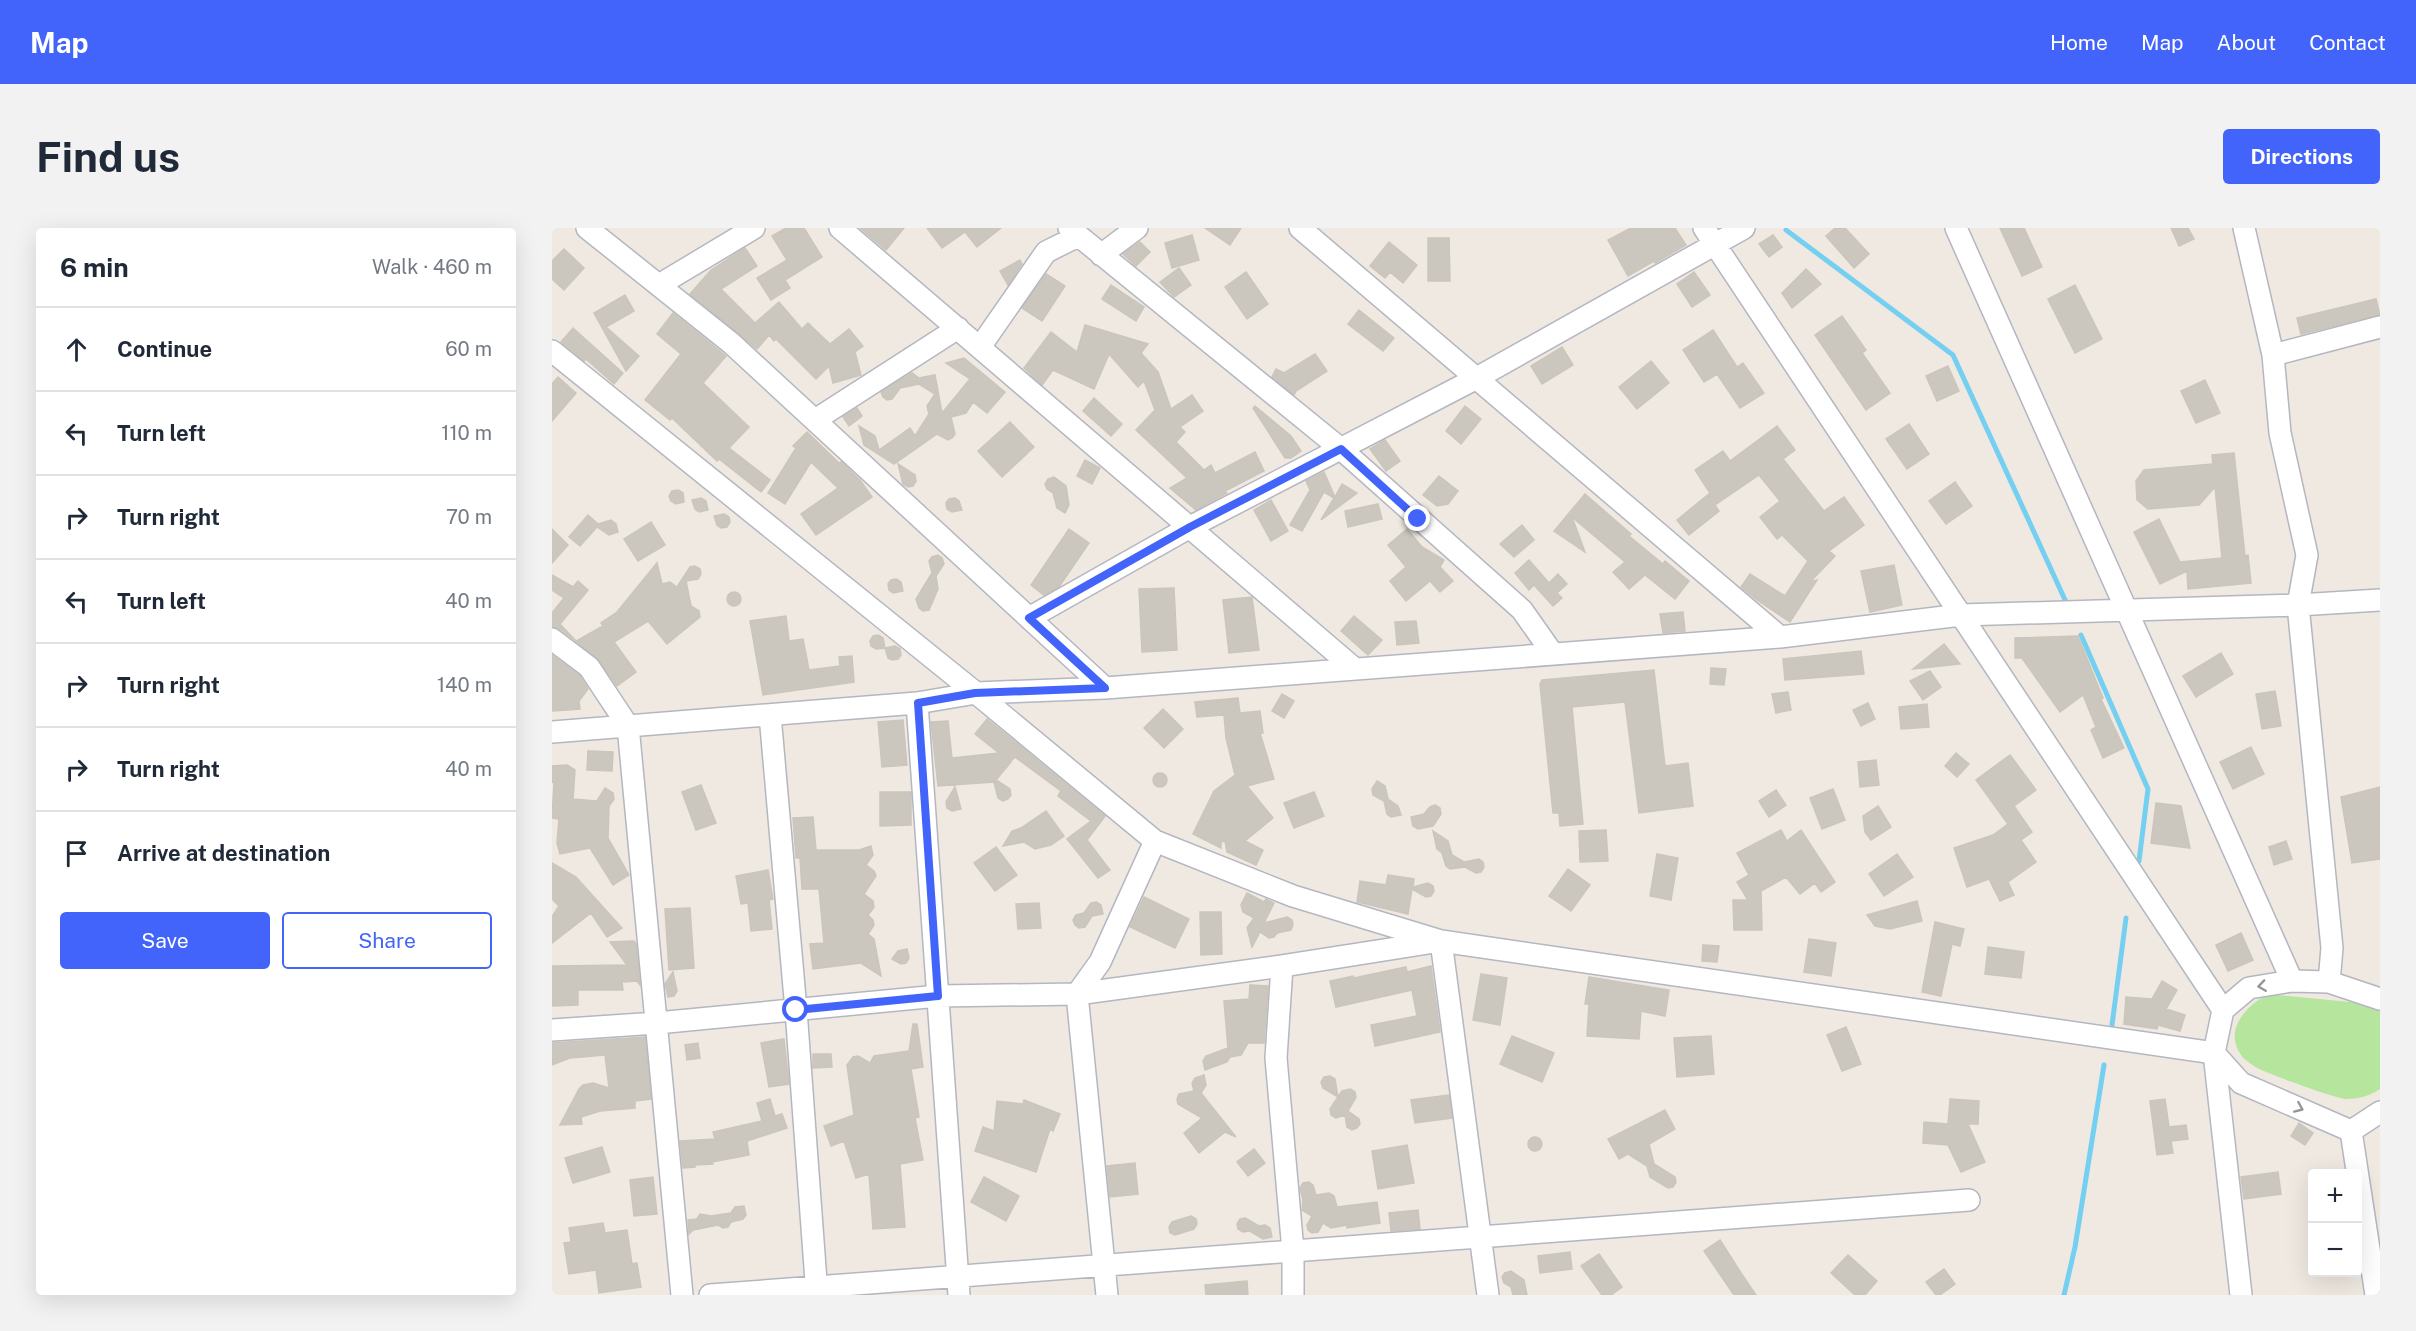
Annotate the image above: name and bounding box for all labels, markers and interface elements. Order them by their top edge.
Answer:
text: Map [30,26,89,59]
text: Home [2050,30,2108,55]
text: Map [2141,30,2184,55]
text: About [2217,30,2276,55]
text: Contact [2309,30,2386,55]
button: Directions [2223,129,2380,184]
text: Find us [36,132,180,181]
text: 6 min [60,252,129,283]
text: Walk · 460 m [372,255,492,279]
icon: ahead [60,333,93,366]
text: Continue [117,336,212,362]
text: 60 m [445,337,492,361]
icon: left [60,417,93,450]
text: Turn left [117,420,206,446]
text: 110 m [441,421,492,445]
icon: right [60,501,93,534]
text: Turn right [117,504,220,530]
text: 70 m [446,505,492,529]
route end [1404,505,1430,531]
icon: left [60,585,93,618]
text: Turn left [117,588,206,614]
text: 40 m [445,589,492,613]
icon: right [60,669,93,702]
text: Turn right [117,672,220,698]
text: 140 m [437,673,492,697]
icon: right [60,753,93,786]
text: Turn right [117,756,220,782]
text: 40 m [445,757,492,781]
icon: arrive [60,837,93,870]
text: Arrive at destination [117,840,330,866]
button: Save [60,912,270,969]
button: Share [282,912,492,969]
one-way arrow [2257,979,2266,991]
route start [782,996,808,1022]
one-way arrow [2293,1101,2304,1113]
map controls [2308,1169,2362,1277]
button: + [2308,1169,2362,1223]
button: − [2308,1223,2362,1277]

